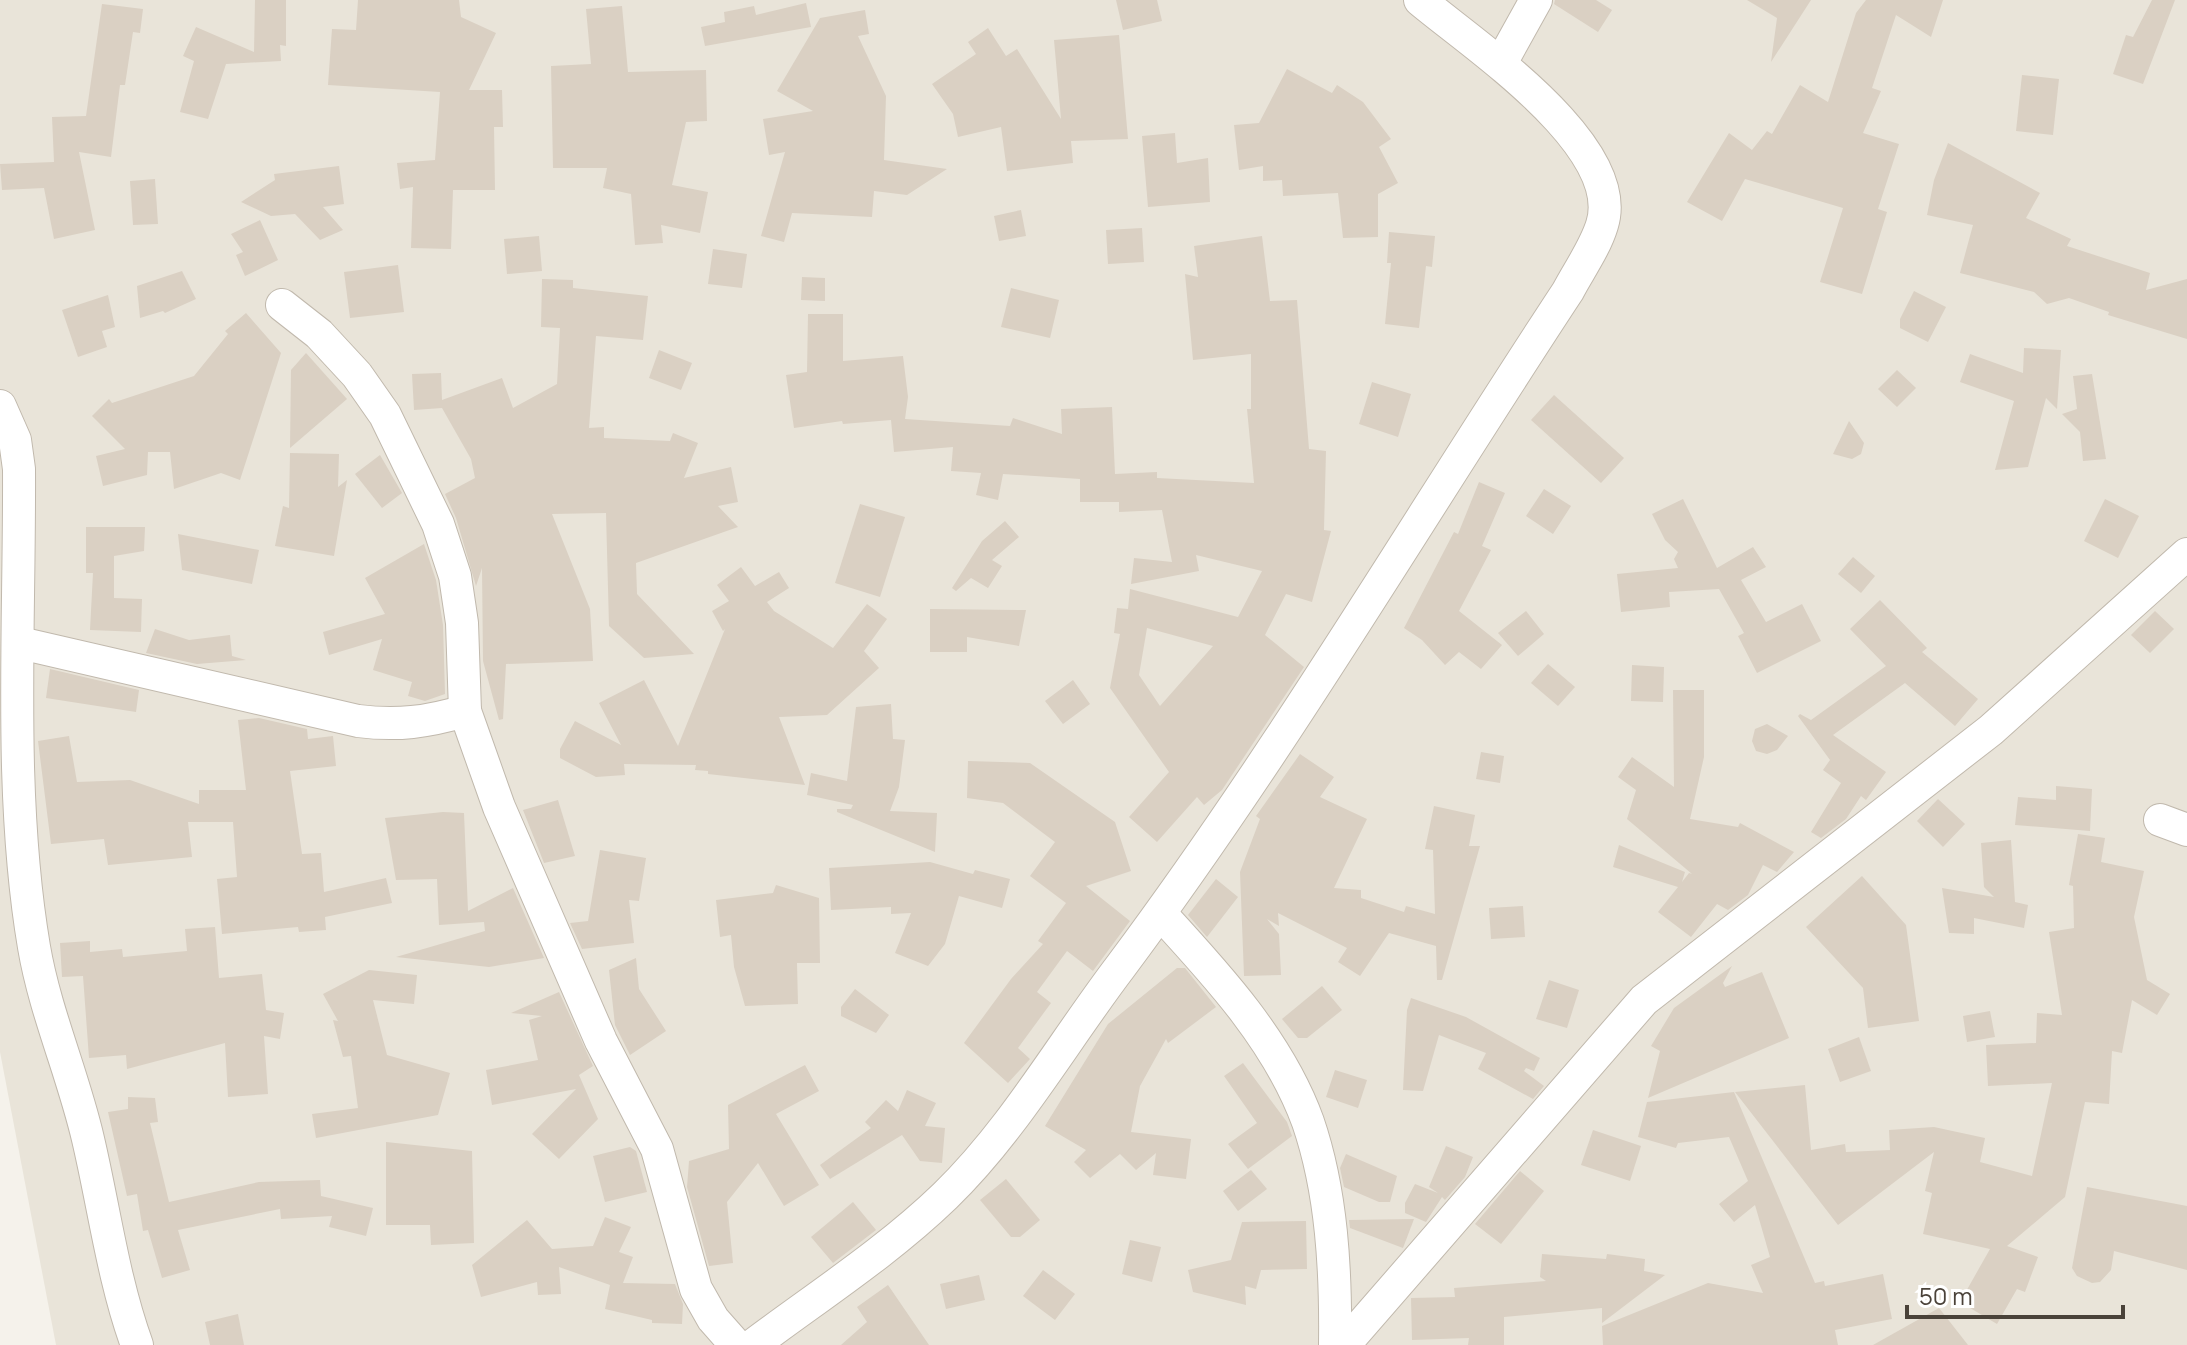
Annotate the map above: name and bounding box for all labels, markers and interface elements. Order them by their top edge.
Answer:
scale bar [1907,1269,2123,1319]
text: 50 m [1919,1279,1973,1312]

